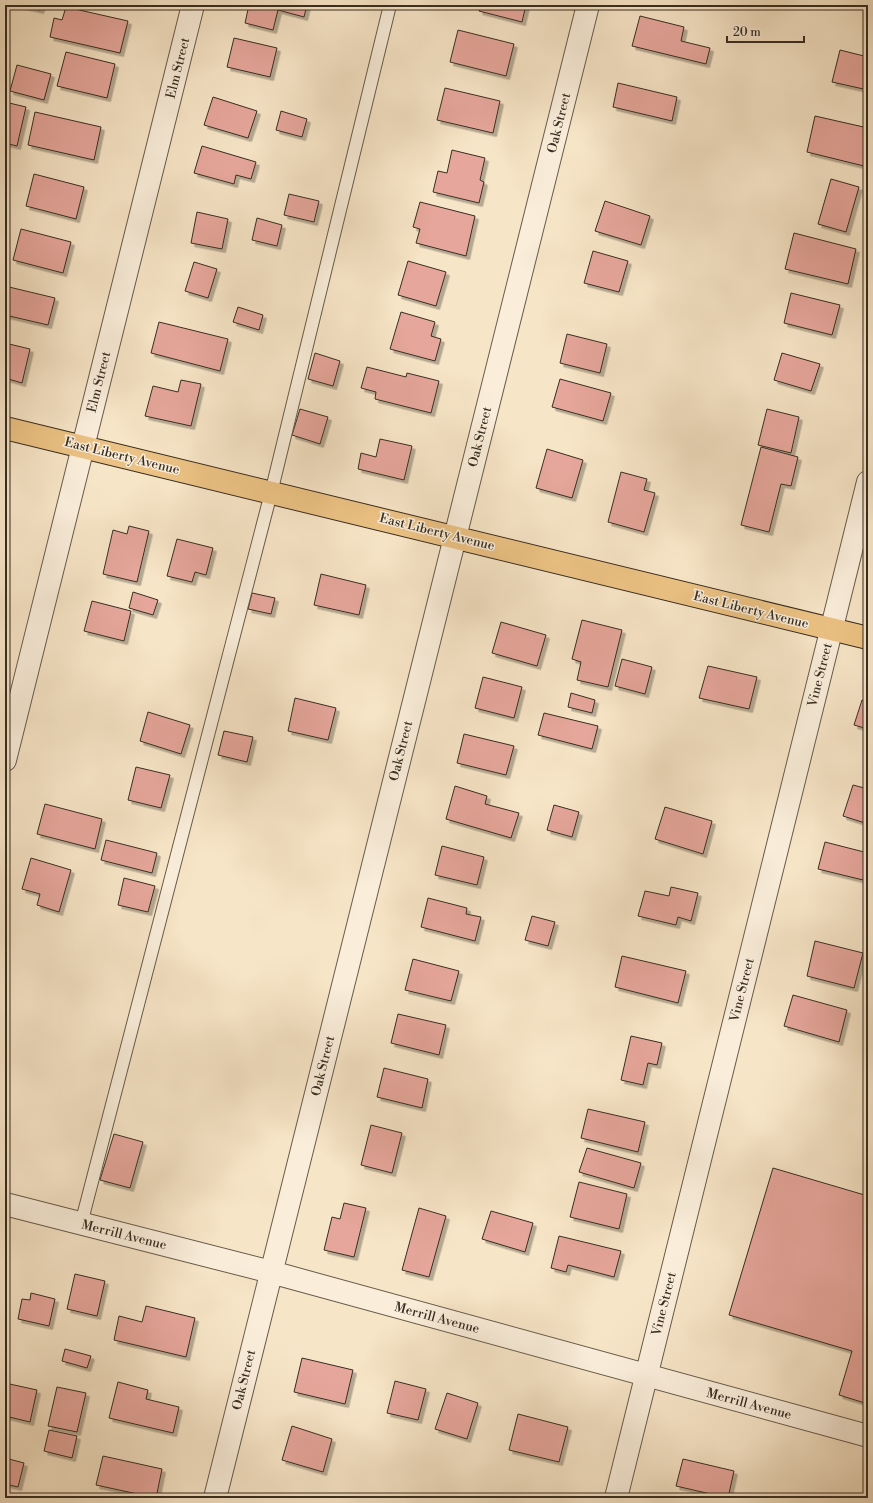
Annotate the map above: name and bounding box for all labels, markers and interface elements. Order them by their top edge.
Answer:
scale bar [727,18,804,44]
text: 20 m [733,25,761,40]
street label: Elm Street [163,36,193,100]
street label: Oak Street [544,91,574,155]
street label: Elm Street [84,350,114,414]
street label: Oak Street [465,405,495,469]
street label: East Liberty Avenue [63,434,182,478]
street label: East Liberty Avenue [378,510,497,554]
street label: East Liberty Avenue [692,588,811,632]
street label: Vine Street [804,641,836,710]
street label: Oak Street [386,719,416,783]
street label: Vine Street [726,956,758,1025]
street label: Oak Street [308,1034,338,1098]
street label: Merrill Avenue [80,1217,169,1253]
street label: Vine Street [648,1270,680,1339]
street label: Merrill Avenue [393,1299,482,1337]
street label: Oak Street [229,1348,259,1412]
street label: Merrill Avenue [705,1385,794,1423]

